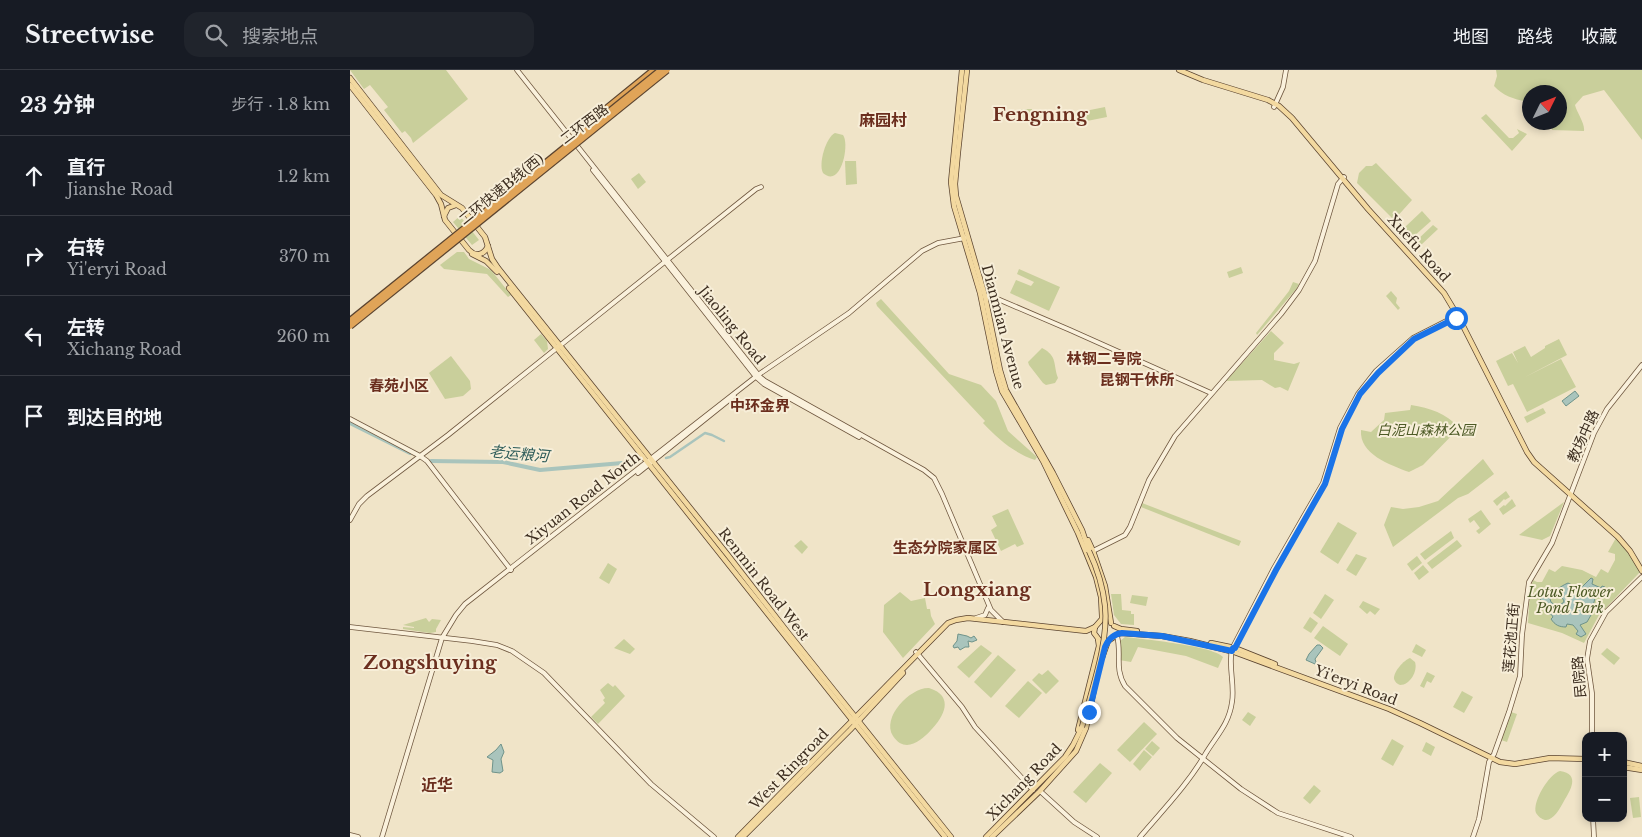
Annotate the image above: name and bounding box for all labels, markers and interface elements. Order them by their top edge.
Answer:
search box [184,12,534,57]
text: Streetwise [25,20,154,49]
icon: search [202,21,230,49]
text: 搜索地点 [242,25,318,48]
text: 地图 [1453,26,1489,48]
text: 路线 [1517,26,1553,48]
text: 收藏 [1581,26,1617,48]
north arrow [1522,85,1567,130]
text: 23 分钟 [20,92,95,118]
text: 步行 · 1.8 km [232,94,330,114]
street label: 二环西路 [556,100,612,148]
district label: Fengning [993,103,1089,126]
district label: 麻园村 [859,110,907,130]
street label: 二环快速B线(西) [455,149,547,229]
text: 直行 [67,156,105,179]
icon: ahead [20,162,48,190]
text: 1.2 km [277,166,330,186]
text: Jianshe Road [67,179,173,199]
street label: Xuefu Road [1384,210,1455,286]
text: 右转 [67,236,105,259]
icon: right [20,242,48,270]
text: 370 m [279,246,330,266]
text: Yi'eryi Road [67,259,167,279]
street label: Dianmian Avenue [978,263,1028,391]
street label: Jiaoling Road [694,281,769,368]
route start [1445,307,1468,330]
text: 左转 [67,316,105,339]
icon: left [20,322,48,350]
text: 260 m [277,326,330,346]
text: Xichang Road [67,339,182,359]
district label: 林钢二号院 [1066,349,1142,368]
district label: 昆钢干休所 [1099,370,1175,389]
district label: 春苑小区 [369,376,429,395]
district label: 中环金界 [730,396,790,415]
icon: arrive [20,402,48,430]
text: 到达目的地 [67,406,162,429]
street label: 教场中路 [1563,407,1603,465]
park label: 白泥山森林公园 [1377,421,1477,439]
water label: 老运粮河 [488,441,553,466]
street label: Xiyuan Road North [522,448,644,548]
street label: Renmin Road West [714,524,814,644]
district label: 生态分院家属区 [892,538,998,557]
district label: Longxiang [923,578,1032,601]
park label: Lotus Flower Pond Park [1526,583,1613,617]
street label: 莲花池正街 [1499,602,1523,674]
district label: Zongshuying [363,651,498,674]
street label: 民院路 [1568,655,1590,699]
street label: Yi'eryi Road [1311,661,1400,709]
route end [1078,701,1101,724]
street label: West Ringroad [745,724,833,814]
map controls [1582,732,1627,822]
button: + [1582,732,1627,777]
street label: Xichang Road [983,739,1066,824]
district label: 近华 [421,775,453,795]
button: − [1582,777,1627,822]

